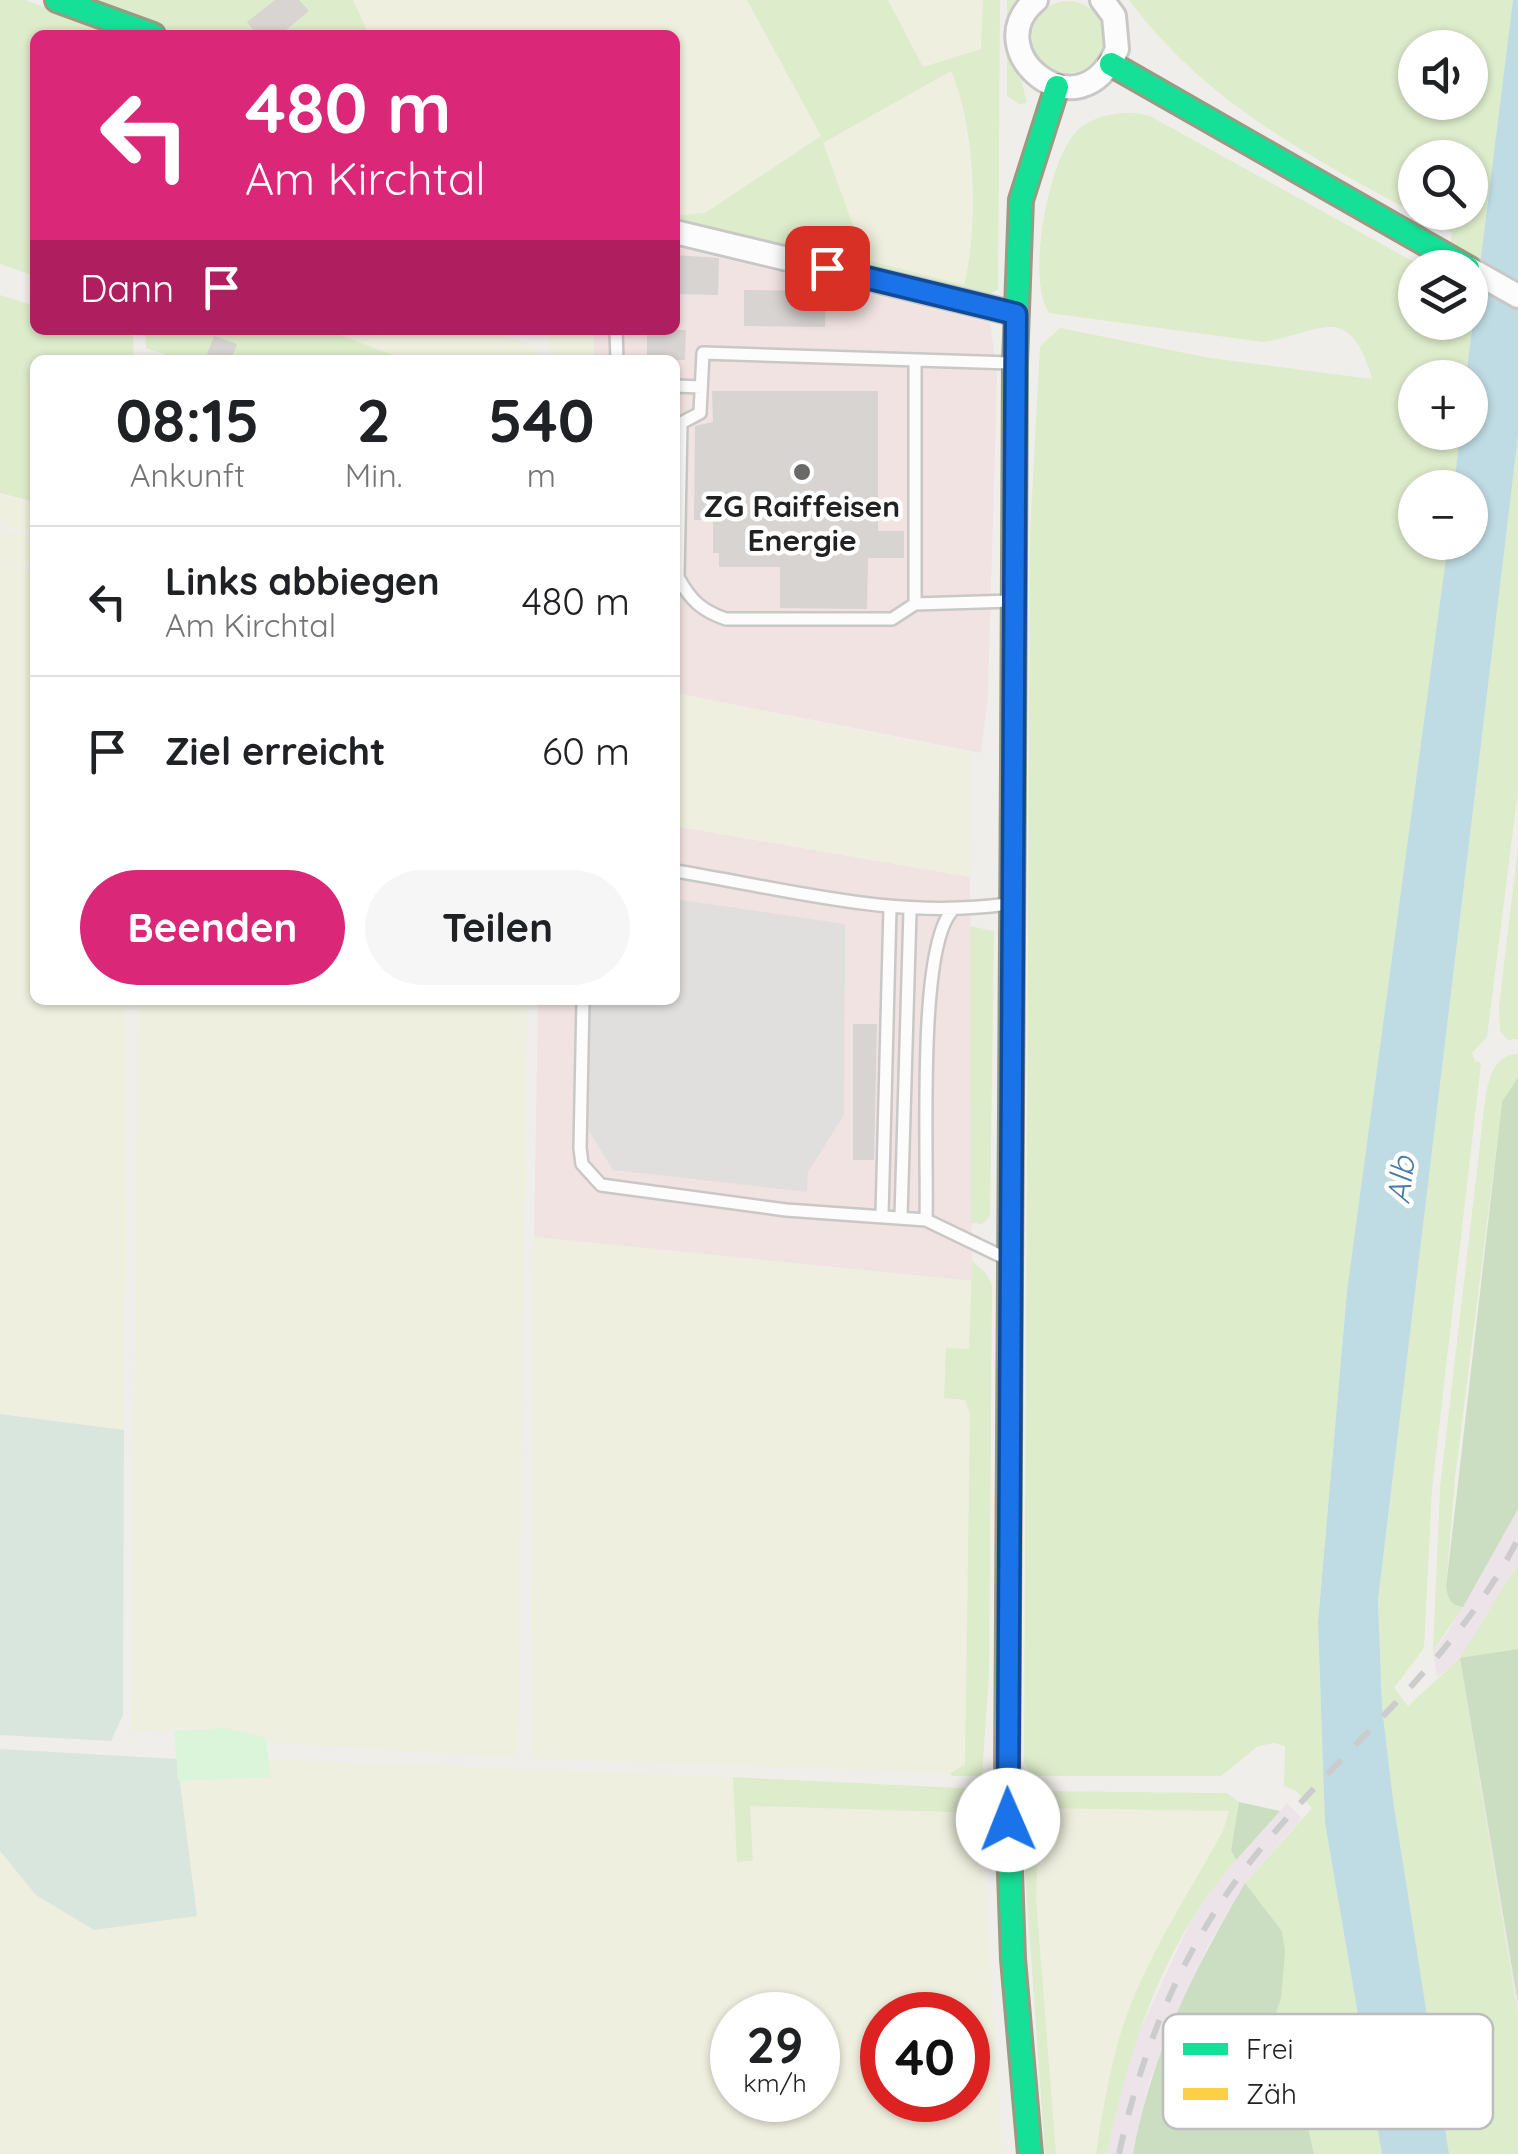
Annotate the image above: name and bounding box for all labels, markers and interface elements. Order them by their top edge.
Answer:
map controls [1398,30,1488,560]
button: sound [1398,30,1488,120]
text: 480 m [245,63,452,151]
icon: left [80,70,210,200]
button: search [1398,140,1488,230]
text: Am Kirchtal [245,150,486,206]
pin [785,226,870,311]
icon: arrive [800,241,855,296]
button: layers [1398,250,1488,340]
icon: arrive [194,260,249,315]
text: Dann [80,264,174,312]
button: + [1398,360,1488,450]
text: 08:15 [115,382,259,457]
text: 2 [357,382,391,457]
text: 540 [488,382,595,457]
text: Ankunft [130,455,245,495]
text: Min. [345,455,402,495]
text: m [527,455,556,495]
marker: ZG Raiffeisen Energie [791,461,813,483]
button: − [1398,470,1488,560]
place label: ZG Raiffeisen Energie [704,487,900,559]
text: Links abbiegen [165,557,440,605]
icon: left [80,574,135,629]
text: 480 m [522,577,630,625]
text: Am Kirchtal [165,605,336,645]
icon: arrive [80,724,135,779]
text: Ziel erreicht [165,727,385,775]
text: 60 m [542,727,630,775]
button: Beenden [80,870,345,985]
button: Teilen [365,870,630,985]
water label: Alb [1377,1152,1423,1206]
position arrow [956,1768,1060,1872]
speed limit sign: 40 [860,1992,990,2122]
text: 29 [747,2013,803,2076]
legend [1163,2014,1493,2129]
text: Frei [1246,2031,1294,2066]
text: km/h [743,2067,807,2098]
text: Zäh [1246,2076,1297,2111]

